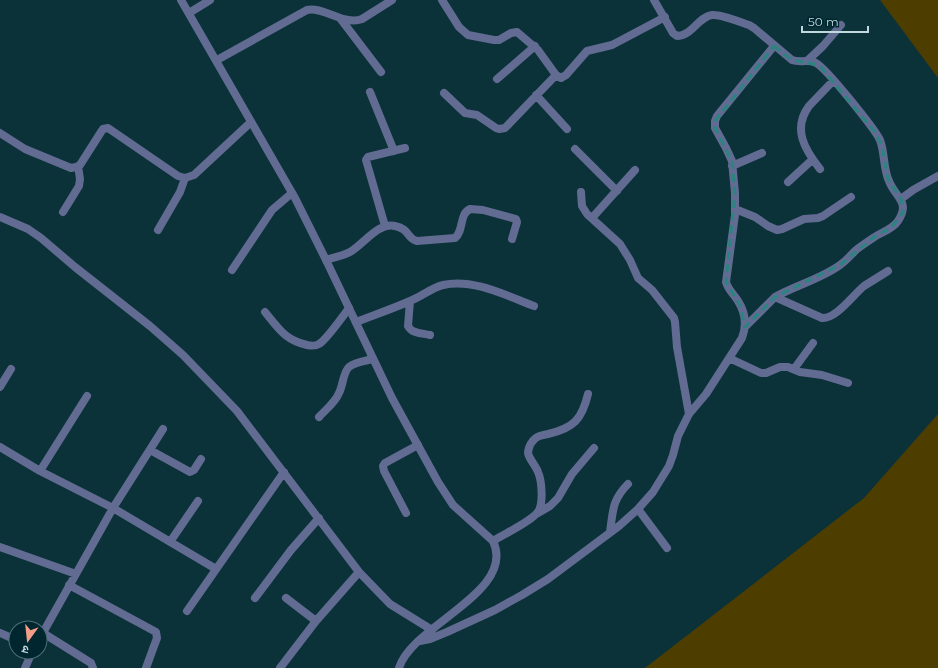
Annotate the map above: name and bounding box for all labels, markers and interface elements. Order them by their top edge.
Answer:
scale bar [802,8,868,34]
text: 50 m [808,14,839,29]
north arrow [8,620,48,660]
text: उ [20,642,30,657]

